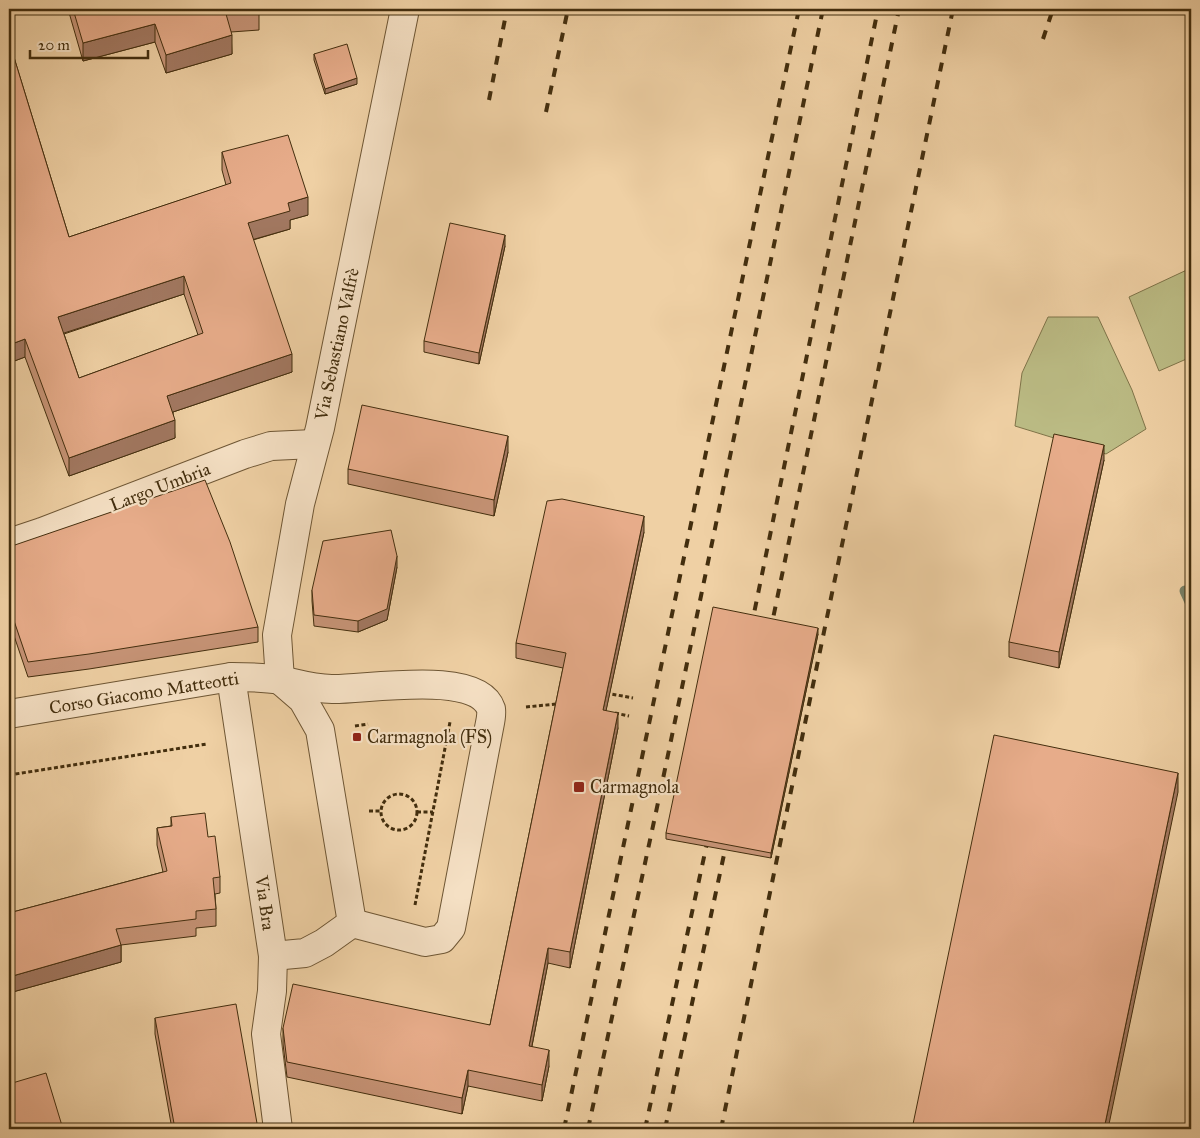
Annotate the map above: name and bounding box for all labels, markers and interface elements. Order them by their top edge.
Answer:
scale bar [30,28,148,60]
text: 20 m [38,36,70,54]
street label: Via Sebastiano Valfrè [310,266,364,423]
street label: Largo Umbria [107,458,214,517]
street label: Corso Giacomo Matteotti [48,667,240,719]
place label: Carmagnola (FS) [367,726,492,749]
marker: Carmagnola (FS) [351,731,363,743]
place label: Carmagnola [590,776,679,799]
marker: Carmagnola [572,780,586,794]
street label: Via Bra [250,873,280,932]

